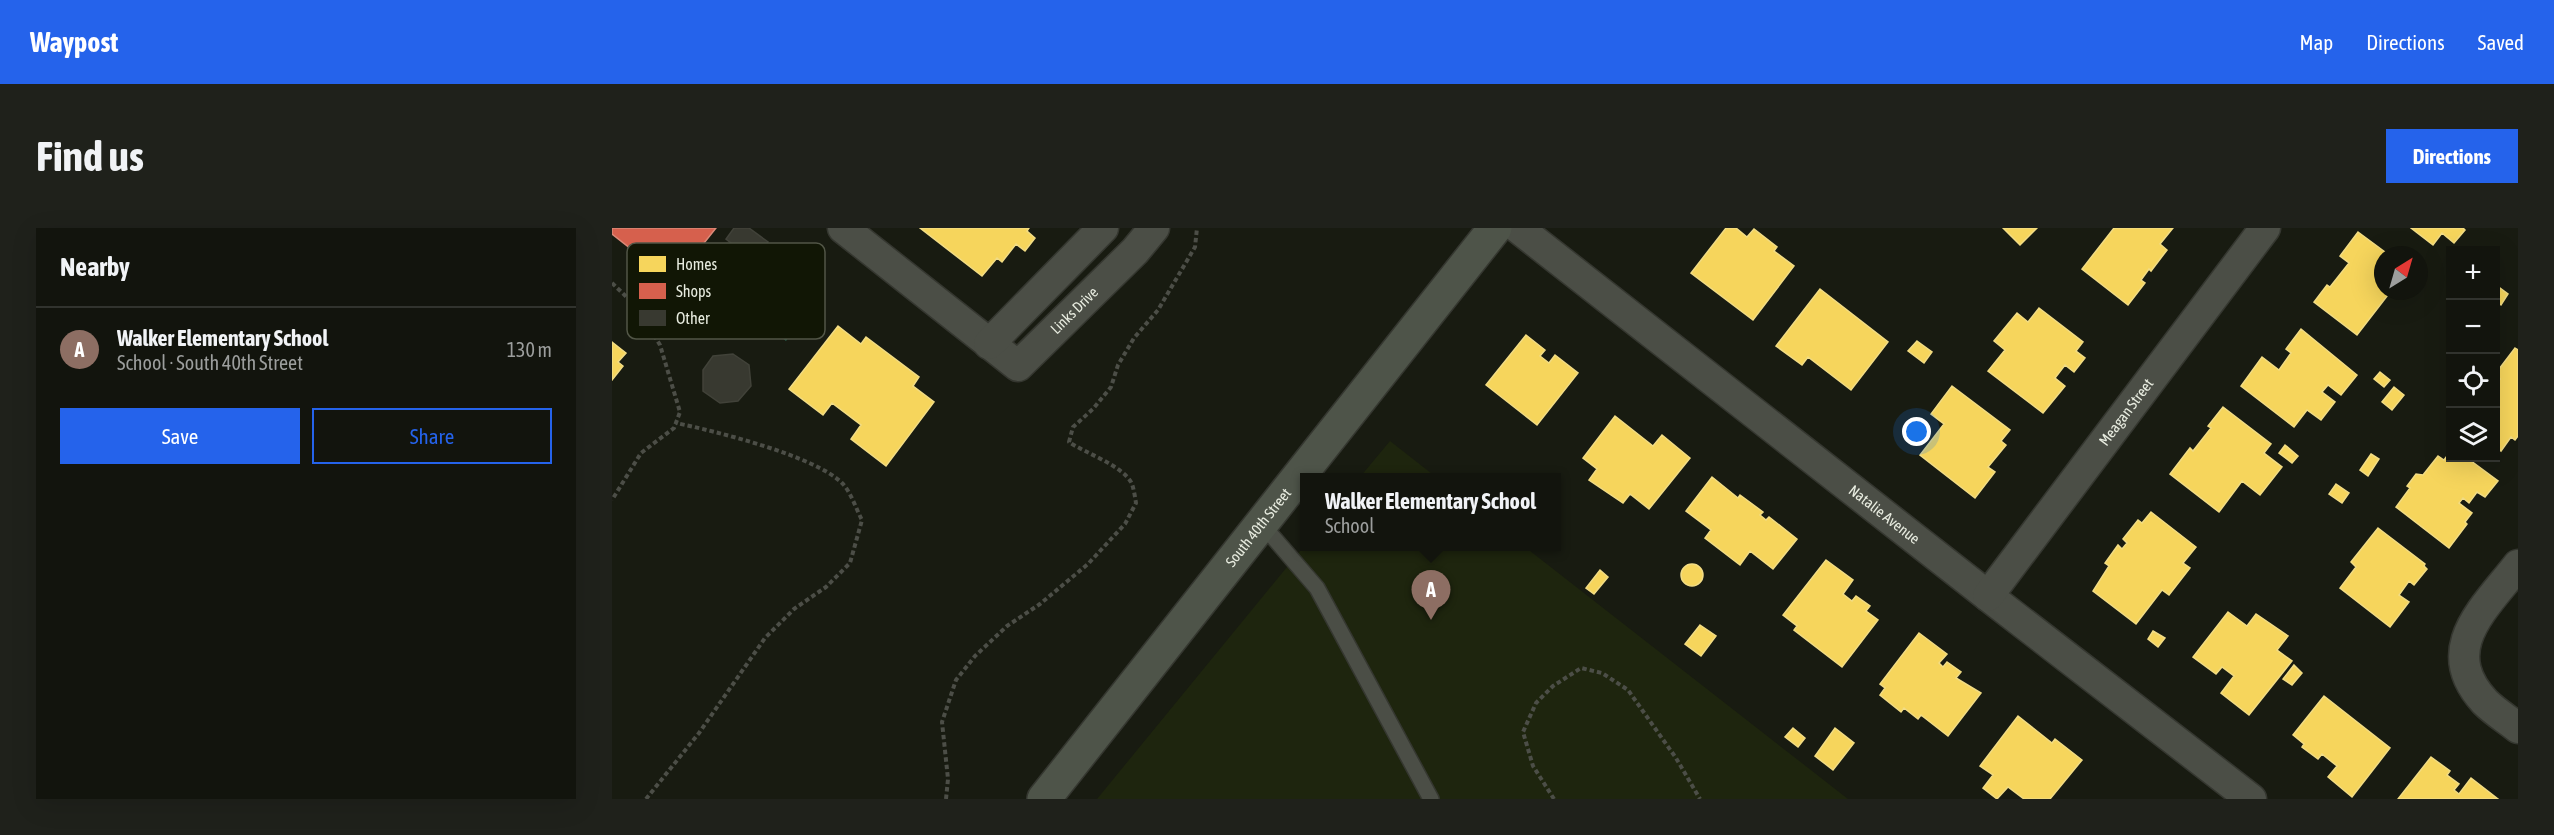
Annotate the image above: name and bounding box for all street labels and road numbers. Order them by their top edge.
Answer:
street label: Links Drive [1047,283,1101,337]
street label: Meagan Street [2095,375,2157,449]
street label: Natalie Avenue [1846,481,1923,547]
street label: South 40th Street [1222,485,1294,570]

